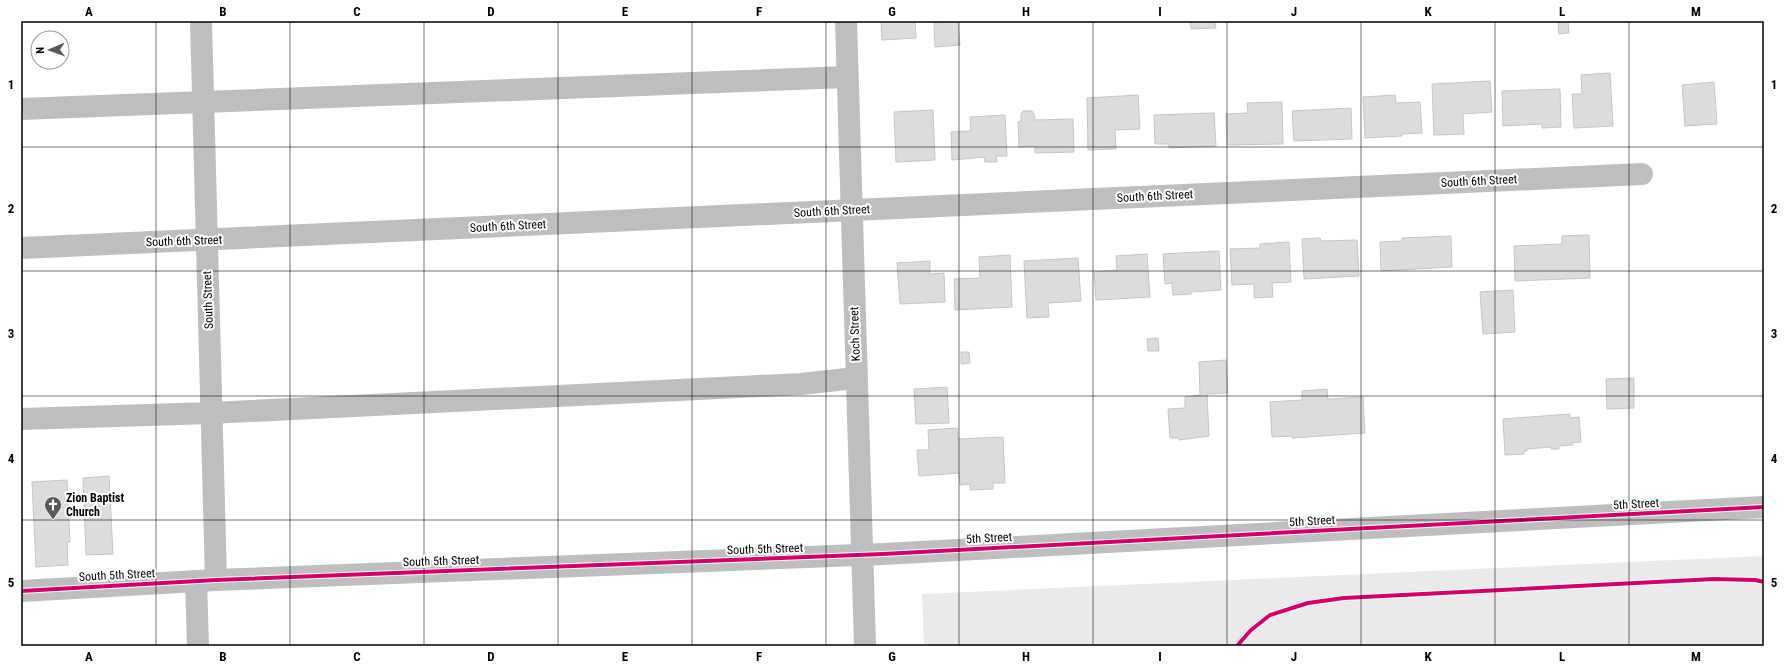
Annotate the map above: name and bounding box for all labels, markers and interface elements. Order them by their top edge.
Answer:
text: A [85,4,93,19]
text: B [219,4,227,19]
text: C [353,4,361,19]
text: D [487,4,495,19]
text: E [622,4,629,19]
text: F [756,4,762,19]
text: G [888,4,896,19]
text: H [1022,4,1030,19]
text: I [1158,4,1162,19]
text: J [1291,4,1297,19]
text: K [1424,4,1432,19]
text: L [1559,4,1565,19]
text: M [1691,4,1701,19]
north arrow [30,30,70,70]
text: N [34,46,47,54]
text: 1 [8,77,14,92]
text: 1 [1771,77,1777,92]
street label: South 6th Street [1441,172,1518,190]
street label: South 6th Street [1117,187,1194,205]
text: 2 [8,201,15,216]
text: 2 [1771,201,1778,216]
street label: South 6th Street [794,202,871,220]
street label: South 6th Street [470,217,547,235]
street label: South 6th Street [146,233,223,249]
street label: South Street [200,270,216,329]
street label: Koch Street [847,306,863,362]
text: 3 [8,326,14,341]
text: 3 [1771,326,1777,341]
text: 4 [8,451,15,466]
text: 4 [1771,451,1778,466]
place label: Zion Baptist Church [66,491,125,519]
church icon: Zion Baptist Church [43,495,63,520]
street label: 5th Street [1613,496,1660,512]
street label: 5th Street [1289,513,1336,529]
street label: 5th Street [966,530,1013,546]
street label: South 5th Street [727,541,804,557]
street label: South 5th Street [403,553,480,569]
street label: South 5th Street [79,566,156,584]
text: 5 [8,575,15,590]
text: 5 [1771,575,1778,590]
text: A [85,649,93,664]
text: B [219,649,227,664]
text: C [353,649,361,664]
text: D [487,649,495,664]
text: E [622,649,629,664]
text: F [756,649,762,664]
text: G [888,649,896,664]
text: H [1022,649,1030,664]
text: I [1158,649,1162,664]
text: J [1291,649,1297,664]
text: K [1424,649,1432,664]
text: L [1559,649,1565,664]
text: M [1691,649,1701,664]

